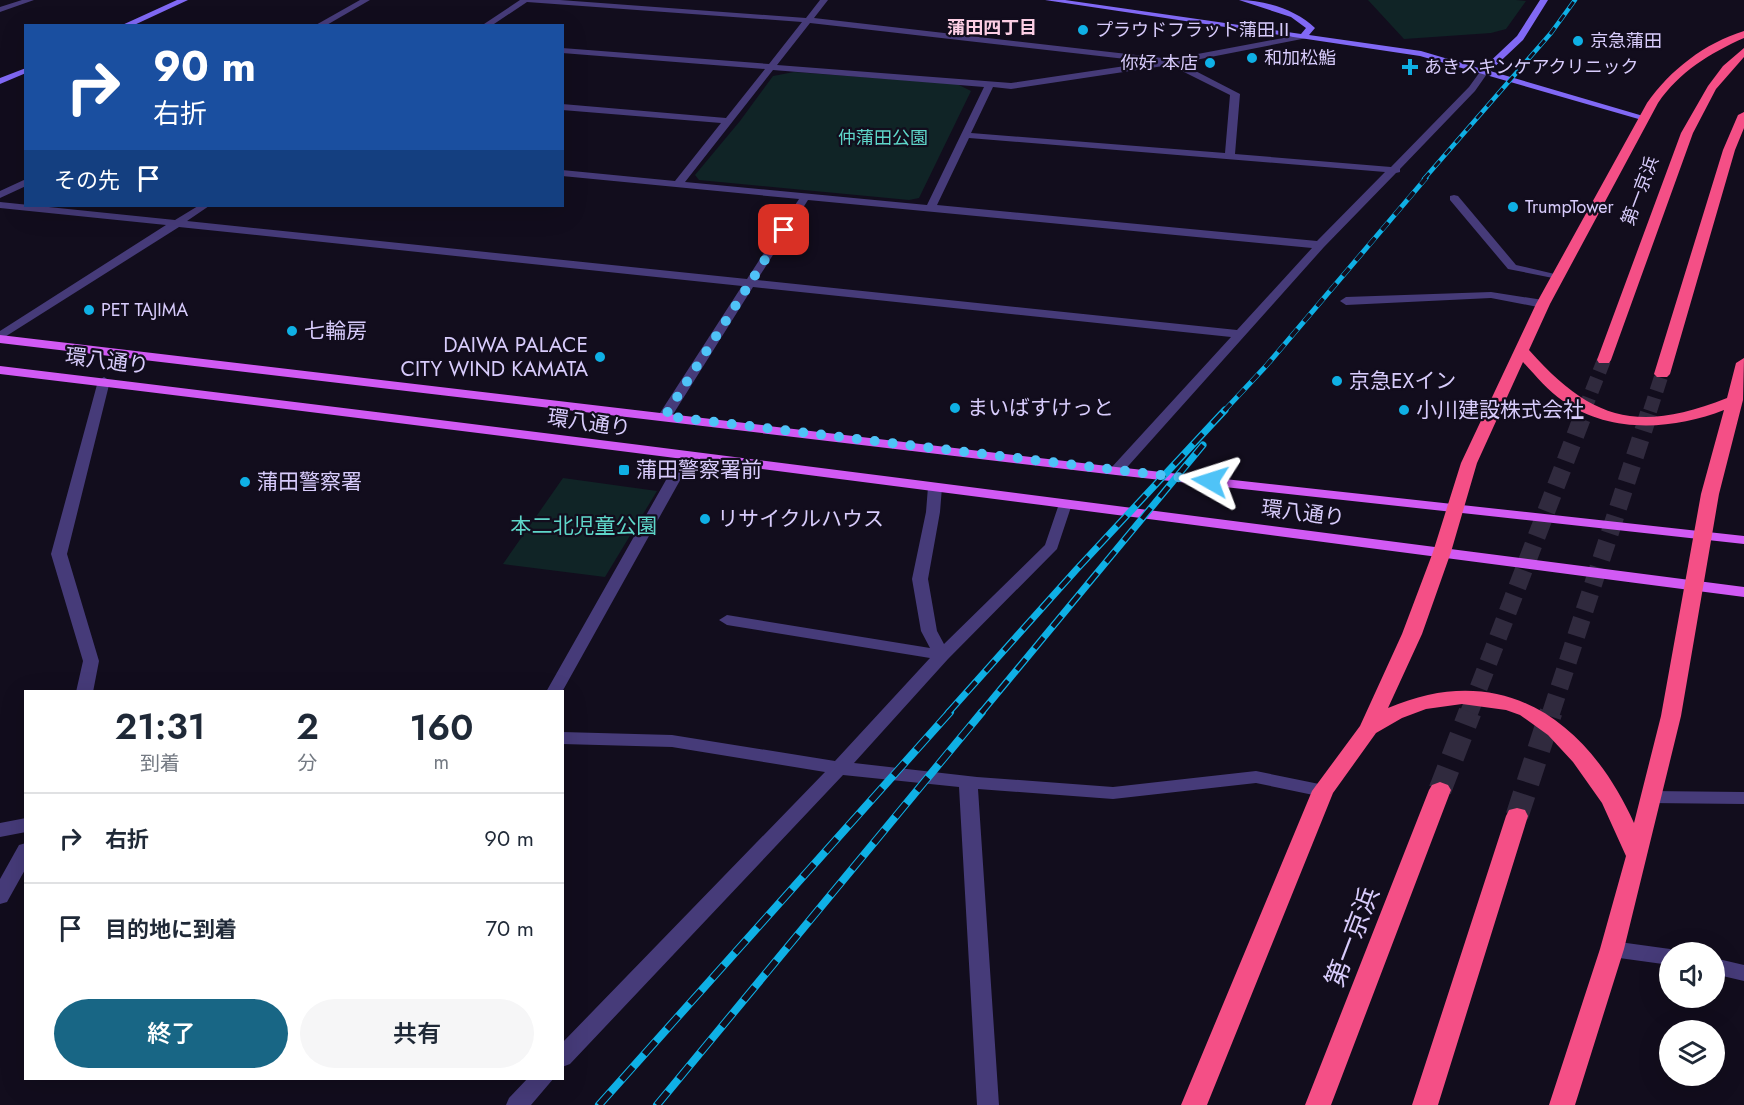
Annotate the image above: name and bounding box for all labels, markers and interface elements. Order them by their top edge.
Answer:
district label: 蒲田四丁目 [947,15,1037,41]
place label: プラウドフラット蒲田Ⅱ [1095,17,1293,43]
marker: プラウドフラット蒲田Ⅱ [1076,23,1090,37]
place label: 京急蒲田 [1590,28,1662,54]
marker: 京急蒲田 [1571,34,1585,48]
text: 90 m [153,36,256,97]
place label: 和加松鮨 [1264,45,1336,71]
icon: right [54,48,132,126]
place label: 你好 本店 [1121,50,1198,76]
marker: 和加松鮨 [1245,51,1259,65]
place label: あきスキンケアクリニック [1424,54,1639,80]
marker: 你好 本店 [1203,56,1217,70]
marker: あきスキンケアクリニック [1401,58,1419,76]
text: 右折 [153,94,207,133]
park label: 仲蒲田公園 [838,125,928,151]
street label: 第一京浜 [1615,153,1665,229]
icon: arrive [132,162,165,195]
text: その先 [54,164,120,196]
place label: TrumpTower [1525,194,1614,220]
marker: TrumpTower [1506,200,1520,214]
pin [758,204,809,255]
icon: arrive [767,213,800,246]
place label: PET TAJIMA [101,297,188,323]
marker: PET TAJIMA [82,303,96,317]
place label: 七輪房 [304,316,367,346]
marker: 七輪房 [285,324,299,338]
place label: DAIWA PALACE CITY WIND KAMATA [401,330,588,384]
street label: 環八通り [63,341,151,381]
marker: DAIWA PALACE CITY WIND KAMATA [593,350,607,364]
place label: 京急EXイン [1349,366,1456,396]
marker: 京急EXイン [1330,374,1344,388]
place label: まいばすけっと [967,393,1114,423]
place label: 小川建設株式会社 [1416,395,1584,425]
marker: まいばすけっと [948,401,962,415]
street label: 環八通り [545,402,633,444]
marker: 小川建設株式会社 [1397,403,1411,417]
position arrow [1178,449,1242,513]
place label: 蒲田警察署前 [636,455,762,485]
marker: 蒲田警察署前 [617,463,631,477]
place label: 蒲田警察署 [257,467,362,497]
marker: 蒲田警察署 [238,475,252,489]
street label: 環八通り [1259,493,1347,533]
place label: リサイクルハウス [717,504,884,534]
park label: 本二北児童公園 [511,511,658,541]
marker: リサイクルハウス [698,512,712,526]
text: 21:31 [115,700,205,752]
text: 2 [296,700,319,752]
text: 160 [409,701,473,753]
text: m [434,748,449,777]
text: 到着 [140,749,180,778]
text: 分 [297,749,317,778]
icon: right [54,822,87,855]
text: 90 m [484,822,534,854]
text: 右折 [105,823,149,855]
street label: 第一京浜 [1316,882,1388,992]
icon: arrive [54,912,87,945]
text: 70 m [485,912,534,944]
text: 目的地に到着 [105,913,237,945]
map controls [1659,942,1725,1086]
button: sound [1659,942,1725,1008]
button: 終了 [54,999,288,1068]
button: 共有 [300,999,534,1068]
button: layers [1659,1020,1725,1086]

